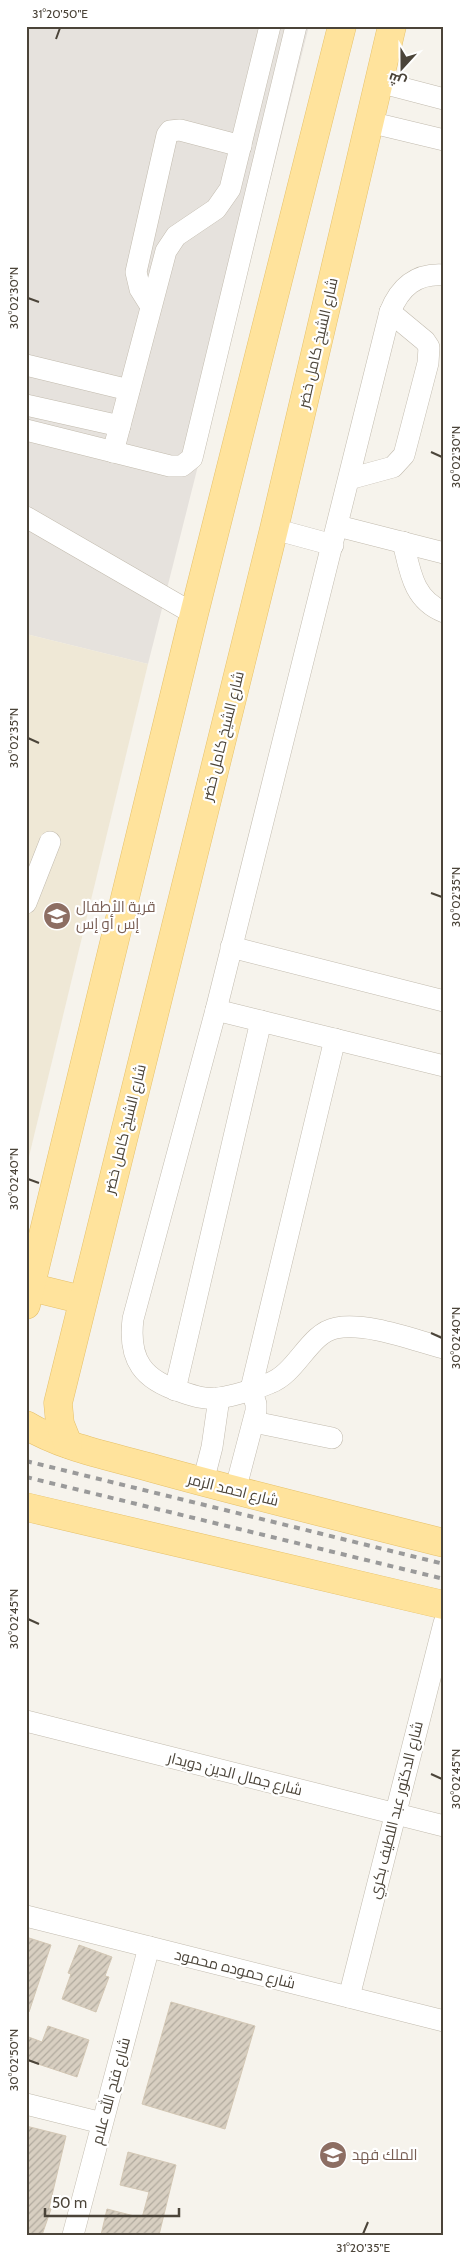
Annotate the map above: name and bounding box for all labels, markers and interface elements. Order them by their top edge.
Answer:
text: 31°20'50"E [32,6,88,21]
north arrow [378,42,428,92]
text: ش [386,69,409,92]
text: 30°02'30"N [6,267,21,329]
street label: شارع الشيخ كامل خضر [294,276,344,411]
text: 30°02'30"N [448,426,463,488]
street label: شارع الشيخ كامل خضر [198,669,250,804]
text: 30°02'35"N [6,708,21,768]
text: 30°02'35"N [448,867,463,927]
place label: قرية الأطفال إس أو إس [76,898,156,934]
school or university icon: قرية الأطفال إس أو إس [42,901,72,931]
street label: شارع الشيخ كامل خضر [100,1062,152,1197]
text: 30°02'40"N [6,1148,21,1210]
text: 30°02'40"N [448,1307,463,1369]
street label: شارع احمد الزمر [184,1470,280,1512]
text: 30°02'45"N [6,1589,21,1649]
street label: شارع الدكتور عبد اللطيف بكري [365,1719,430,1901]
street label: شارع جمال الدين دويدار [164,1748,304,1801]
text: 30°02'45"N [448,1749,463,1809]
street label: شارع حموده محمود [172,1945,297,1995]
text: 30°02'50"N [6,2029,21,2091]
street label: شارع فتح الله علام [87,2035,136,2147]
school or university icon: الملك فهد [318,2140,348,2170]
place label: الملك فهد [352,2146,418,2165]
scale bar [45,2186,179,2218]
text: 50 m [52,2194,87,2212]
text: 31°20'35"E [336,2240,390,2255]

